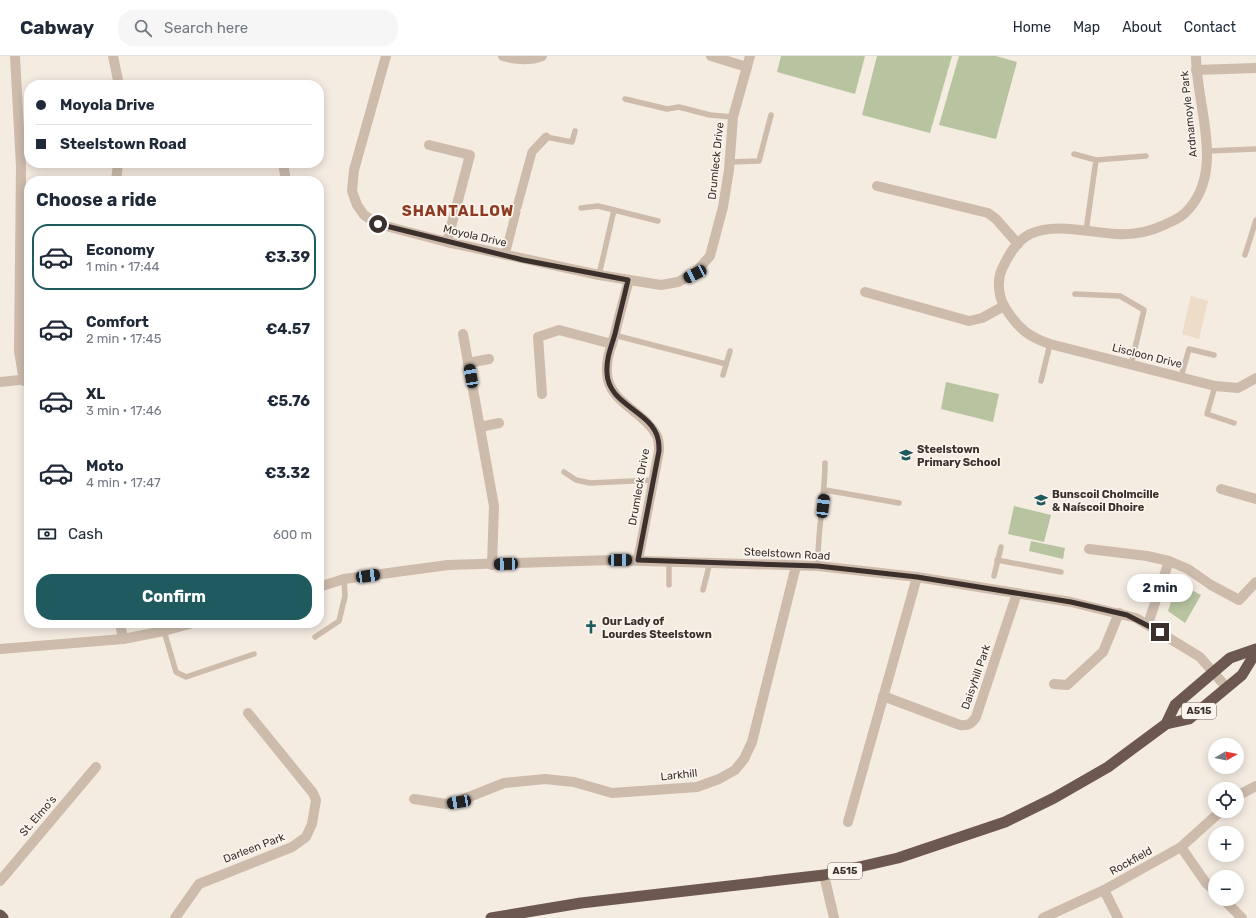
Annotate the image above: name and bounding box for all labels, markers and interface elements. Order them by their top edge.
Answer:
search box [118,10,398,46]
text: Cabway [20,16,94,39]
icon: search [132,17,154,39]
text: Search here [164,19,248,37]
text: Home [1013,19,1051,36]
text: Map [1073,19,1100,36]
text: About [1122,19,1162,36]
text: Contact [1184,19,1236,36]
street label: Ardnamoyle Park [1178,70,1200,158]
text: Moyola Drive [60,96,155,114]
street label: Drumleck Drive [705,122,727,200]
text: Steelstown Road [60,135,186,153]
text: Choose a ride [36,189,157,211]
district label: SHANTALLOW [402,202,514,220]
route start [369,215,387,233]
street label: Moyola Drive [442,222,508,250]
icon: car [38,239,74,275]
text: Economy [86,241,155,259]
text: €3.39 [265,248,310,266]
text: 1 min · 17:44 [86,259,160,274]
car [682,263,708,285]
icon: car [38,311,74,347]
text: Comfort [86,313,149,331]
text: €4.57 [266,320,310,338]
text: 2 min · 17:45 [86,331,161,346]
street label: Liscloon Drive [1111,341,1183,371]
car [463,363,479,389]
icon: car [38,383,74,419]
text: XL [86,385,105,403]
text: €5.76 [267,392,310,410]
text: 3 min · 17:46 [86,403,162,418]
place label: Steelstown Primary School [917,443,1000,469]
school or university icon: Steelstown Primary School [898,447,914,463]
street label: Drumleck Drive [626,448,652,526]
icon: car [38,455,74,491]
text: Moto [86,457,124,475]
text: €3.32 [264,464,310,482]
text: 4 min · 17:47 [86,475,161,490]
place label: Bunscoil Cholmcille & Naíscoil Dhoire [1052,488,1160,514]
school or university icon: Bunscoil Cholmcille & Naíscoil Dhoire [1033,492,1049,508]
car [816,493,830,519]
icon: cash [36,523,58,545]
text: Cash [68,525,103,543]
text: 600 m [273,527,312,542]
street label: Steelstown Road [743,545,831,563]
car [608,554,632,566]
car [494,558,518,570]
car [355,568,381,584]
button: Confirm [36,574,312,620]
callout: 2 min [1127,574,1193,602]
text: 2 min [1142,580,1178,595]
place label: Our Lady of Lourdes Steelstown [602,615,712,641]
church icon: Our Lady of Lourdes Steelstown [583,619,599,635]
route end [1151,623,1169,641]
street label: Daisyhill Park [959,642,993,711]
road number: A515 [1182,703,1216,719]
north arrow [1208,738,1244,774]
map controls [1208,738,1244,906]
street label: Larkhill [660,767,698,783]
button: locate [1208,782,1244,818]
street label: St. Elmo's [17,793,59,839]
car [446,794,472,810]
button: + [1208,826,1244,862]
street label: Darleen Park [221,830,287,866]
street label: Rockfield [1107,844,1155,878]
road number: A515 [828,863,862,879]
button: − [1208,870,1244,906]

